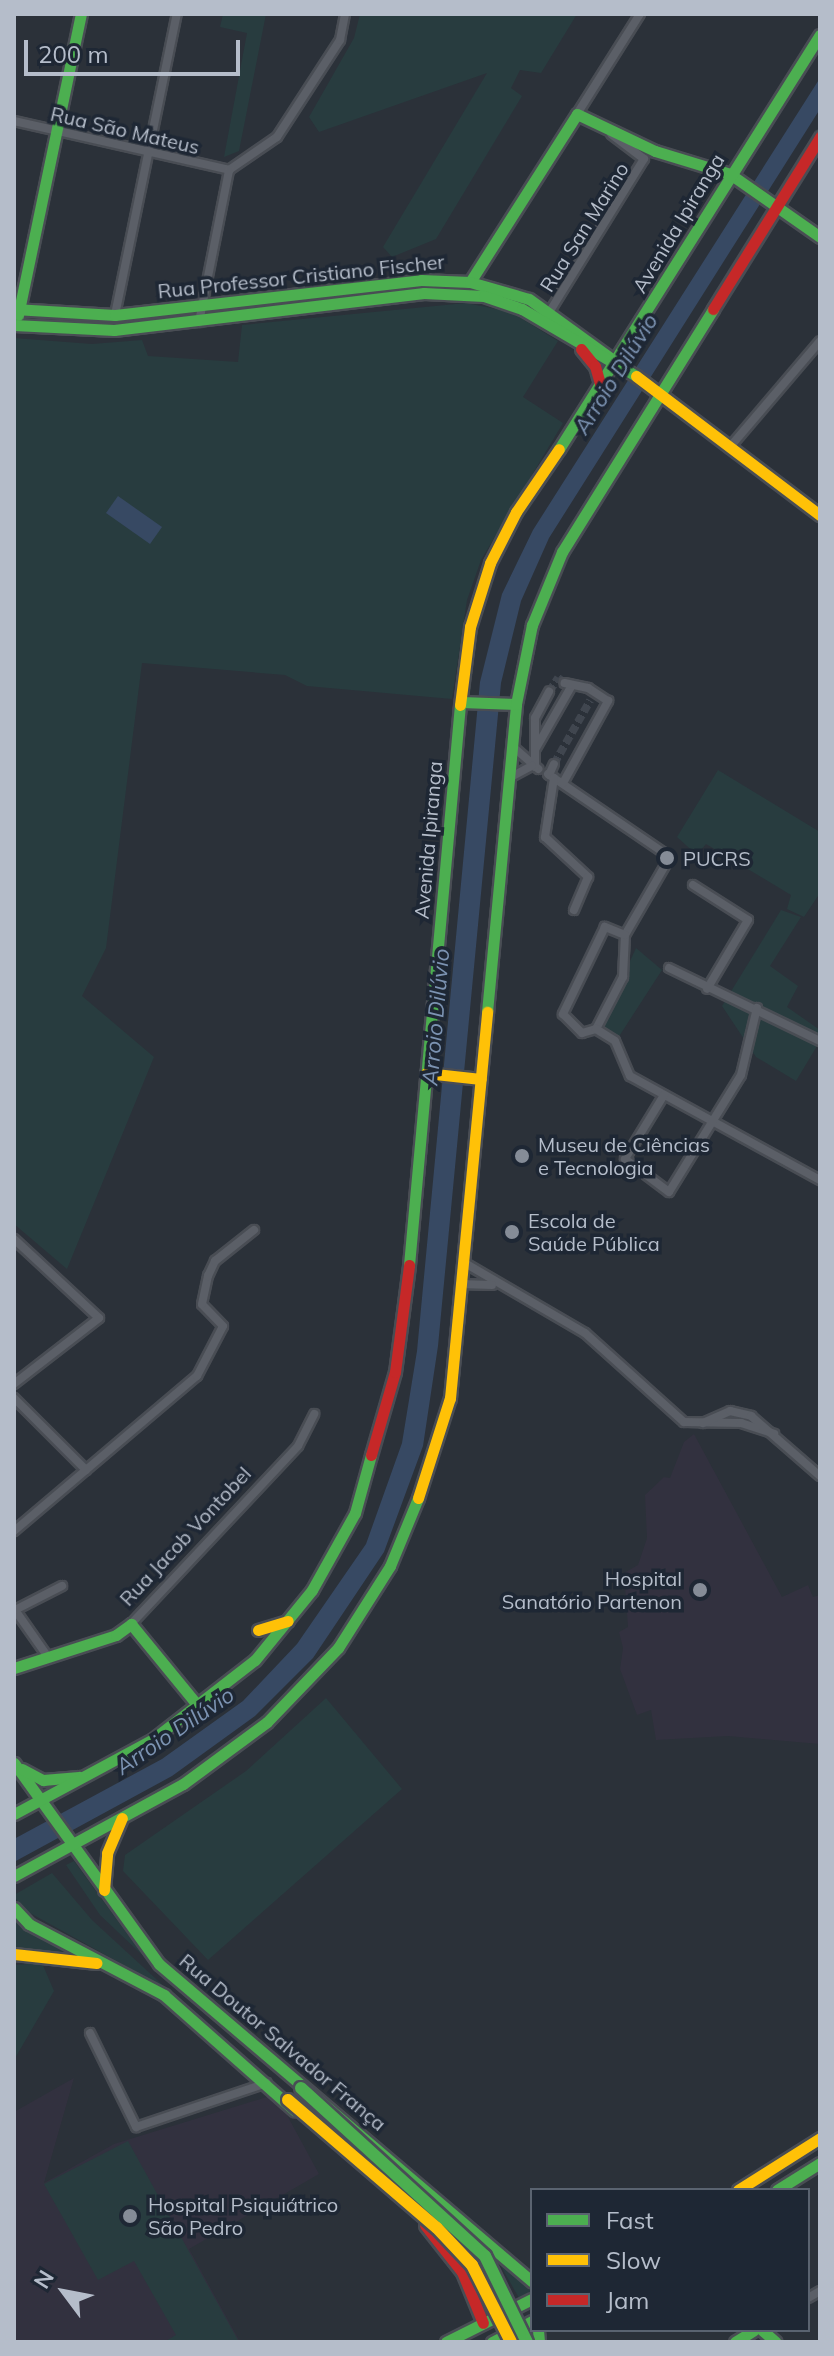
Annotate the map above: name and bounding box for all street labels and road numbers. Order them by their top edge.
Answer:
street label: Rua São Mateus [48,101,202,159]
street label: Avenida Ipiranga [627,149,729,297]
street label: Rua San Marino [535,158,633,296]
street label: Rua Professor Cristiano Fischer [156,249,446,303]
street label: Avenida Ipiranga [409,760,447,920]
street label: Rua Jacob Vontobel [114,1461,256,1611]
street label: Rua Doutor Salvador França [175,1948,391,2136]

